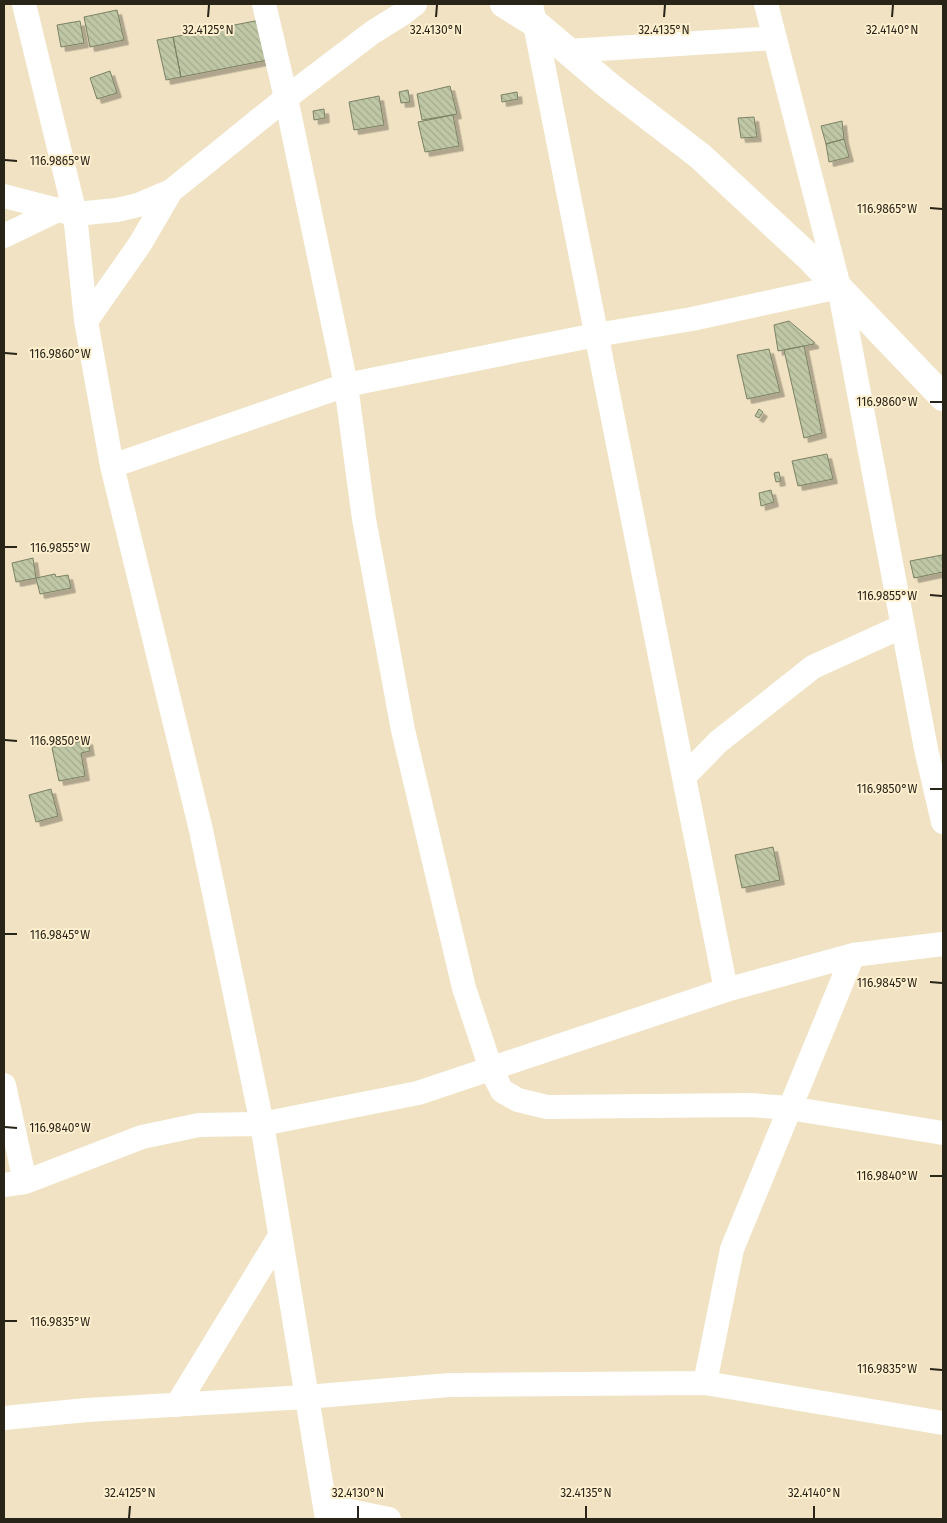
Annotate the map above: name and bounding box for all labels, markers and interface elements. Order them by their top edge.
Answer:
text: 32.4125°N [182,23,234,37]
text: 32.4130°N [410,23,462,37]
text: 32.4135°N [638,23,690,37]
text: 32.4140°N [866,23,918,37]
text: 116.9865°W [30,154,90,168]
text: 116.9865°W [857,202,917,216]
text: 116.9860°W [29,347,91,361]
text: 116.9860°W [856,395,918,409]
text: 116.9855°W [30,541,90,555]
text: 116.9855°W [857,589,917,603]
text: 116.9850°W [29,734,91,748]
text: 116.9850°W [856,782,918,796]
text: 116.9845°W [30,928,90,942]
text: 116.9845°W [857,976,917,990]
text: 116.9840°W [29,1121,91,1135]
text: 116.9840°W [856,1169,918,1183]
text: 116.9835°W [30,1315,90,1329]
text: 116.9835°W [857,1362,917,1376]
text: 32.4125°N [104,1486,156,1500]
text: 32.4130°N [332,1486,384,1500]
text: 32.4135°N [560,1486,612,1500]
text: 32.4140°N [788,1486,840,1500]

